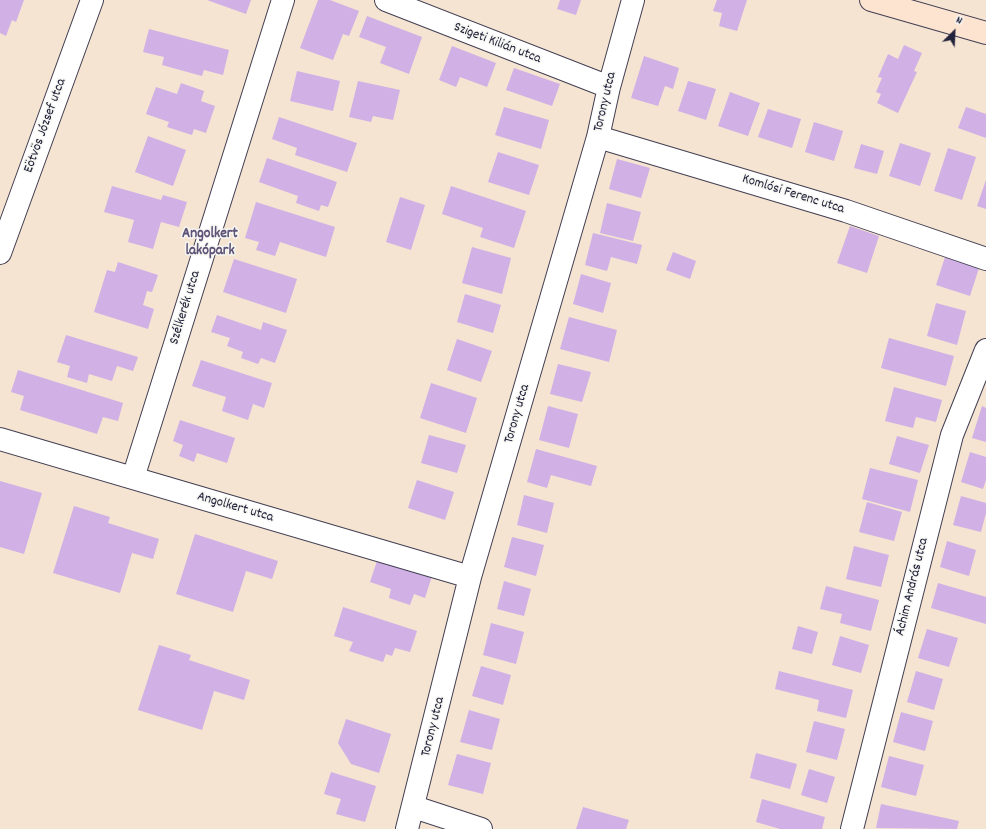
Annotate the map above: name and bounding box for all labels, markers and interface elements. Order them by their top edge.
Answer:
north arrow [934,12,974,52]
text: N [953,13,965,29]
street label: Szigeti Kilián utca [451,20,543,68]
street label: Torony utca [591,71,621,133]
street label: Eötvös József utca [21,77,71,175]
street label: Komlósi Ferenc utca [740,171,846,219]
district label: Angolkert lakópark [182,226,238,261]
street label: Szélkerék utca [167,269,205,347]
street label: Torony utca [502,382,534,446]
street label: Angolkert utca [195,489,275,527]
street label: Áchim András utca [893,536,933,638]
street label: Torony utca [419,696,449,758]

